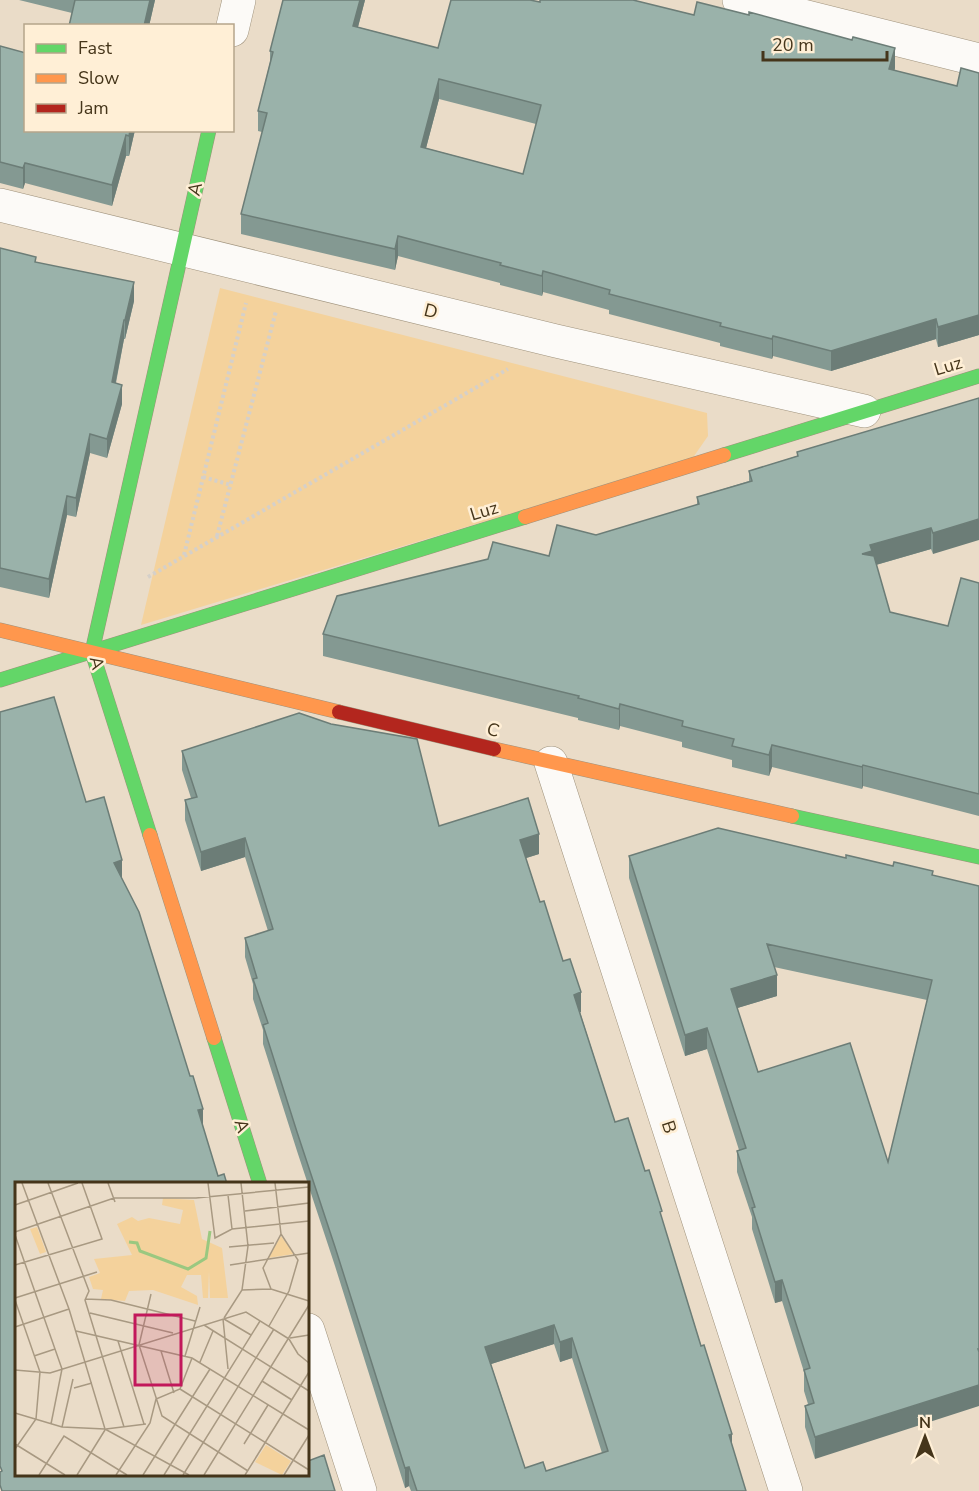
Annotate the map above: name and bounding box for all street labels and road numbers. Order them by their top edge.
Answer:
street label: A [182,180,208,198]
street label: D [422,298,440,324]
street label: Luz [931,350,965,382]
street label: Luz [467,495,501,527]
street label: A [84,654,110,672]
street label: C [484,717,502,743]
street label: A [229,1116,255,1136]
street label: B [656,1118,682,1136]

